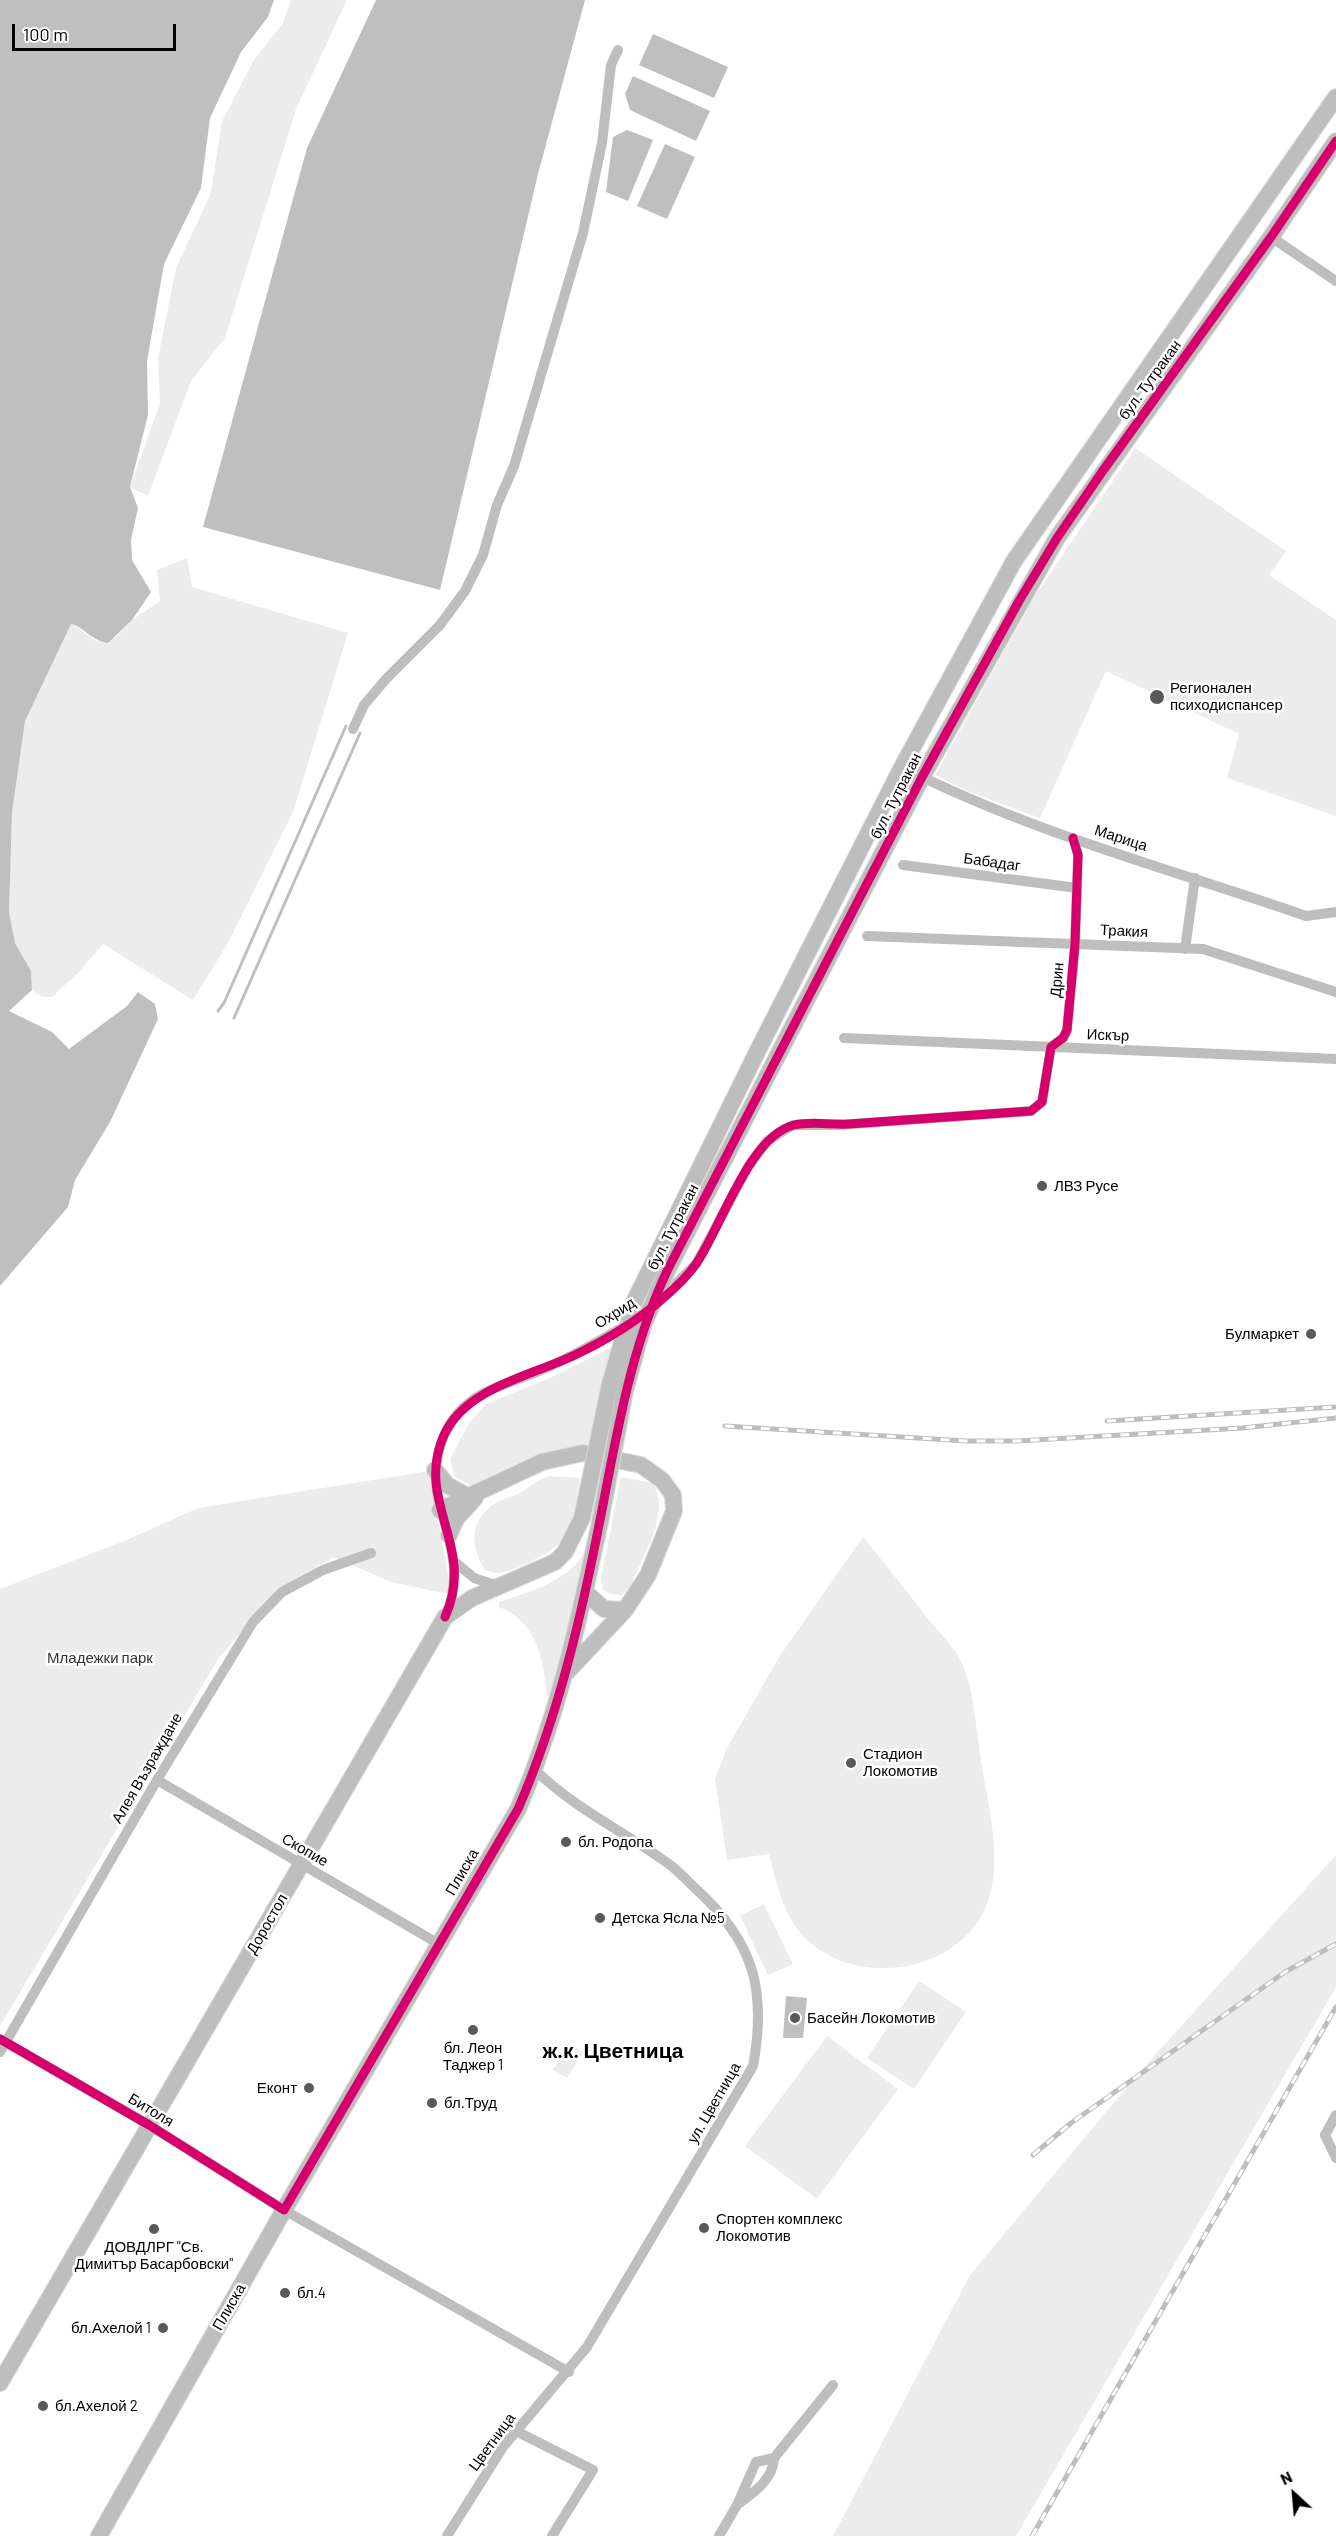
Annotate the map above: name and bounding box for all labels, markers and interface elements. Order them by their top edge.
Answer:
scale bar [15,12,178,50]
text: 100 m [23,23,68,45]
street label: бул. Тутракан [1115,337,1185,423]
place label: Регионален психодиспансер [1170,679,1283,714]
marker: Регионален психодиспансер [1148,688,1166,706]
street label: бул. Тутракан [867,750,925,842]
street label: Марица [1092,821,1150,855]
street label: Бабадаг [962,849,1022,875]
street label: Тракия [1100,921,1148,941]
street label: Дрин [1047,962,1067,998]
street label: Искър [1086,1025,1130,1045]
place label: ЛВЗ Русе [1054,1177,1119,1195]
marker: ЛВЗ Русе [1035,1179,1049,1193]
street label: бул. Тутракан [644,1181,702,1273]
street label: Охрид [591,1294,639,1332]
place label: Булмаркет [1225,1325,1299,1343]
marker: Булмаркет [1304,1327,1318,1341]
park label: Младежки парк [47,1649,153,1667]
street label: Алея Възраждане [108,1709,186,1827]
place label: Стадион Локомотив [863,1745,938,1780]
marker: Стадион Локомотив [844,1756,858,1770]
street label: Скопие [279,1830,331,1870]
place label: бл. Родопа [578,1833,653,1851]
marker: бл. Родопа [559,1835,573,1849]
street label: Плиска [442,1846,482,1898]
street label: Доростол [243,1891,291,1957]
place label: Детска Ясла №5 [612,1909,725,1927]
marker: Детска Ясла №5 [593,1911,607,1925]
place label: Басейн Локомотив [807,2009,935,2027]
marker: Басейн Локомотив [788,2011,802,2025]
marker: бл. Леон Таджер 1 [466,2023,480,2037]
district label: ж.к. Цветница [542,2038,684,2064]
place label: бл. Леон Таджер 1 [443,2039,503,2074]
street label: ул. Цветница [684,2059,744,2147]
place label: Еконт [257,2079,297,2097]
marker: Еконт [302,2081,316,2095]
street label: Битоля [125,2089,177,2131]
place label: бл.Труд [444,2094,497,2112]
marker: бл.Труд [425,2096,439,2110]
place label: Спортен комплекс Локомотив [716,2210,842,2245]
marker: Спортен комплекс Локомотив [697,2221,711,2235]
marker: ДОВДЛРГ "Св. Димитър Басарбовски" [147,2222,161,2236]
place label: ДОВДЛРГ "Св. Димитър Басарбовски" [75,2238,233,2273]
street label: Плиска [209,2281,249,2333]
place label: бл.4 [297,2284,326,2302]
marker: бл.4 [278,2286,292,2300]
place label: бл.Ахелой 1 [71,2319,151,2337]
marker: бл.Ахелой 1 [156,2321,170,2335]
place label: бл.Ахелой 2 [55,2397,138,2415]
marker: бл.Ахелой 2 [36,2399,50,2413]
street label: Цветница [465,2410,519,2474]
north arrow [1264,2464,1324,2524]
text: N [1277,2467,1295,2488]

